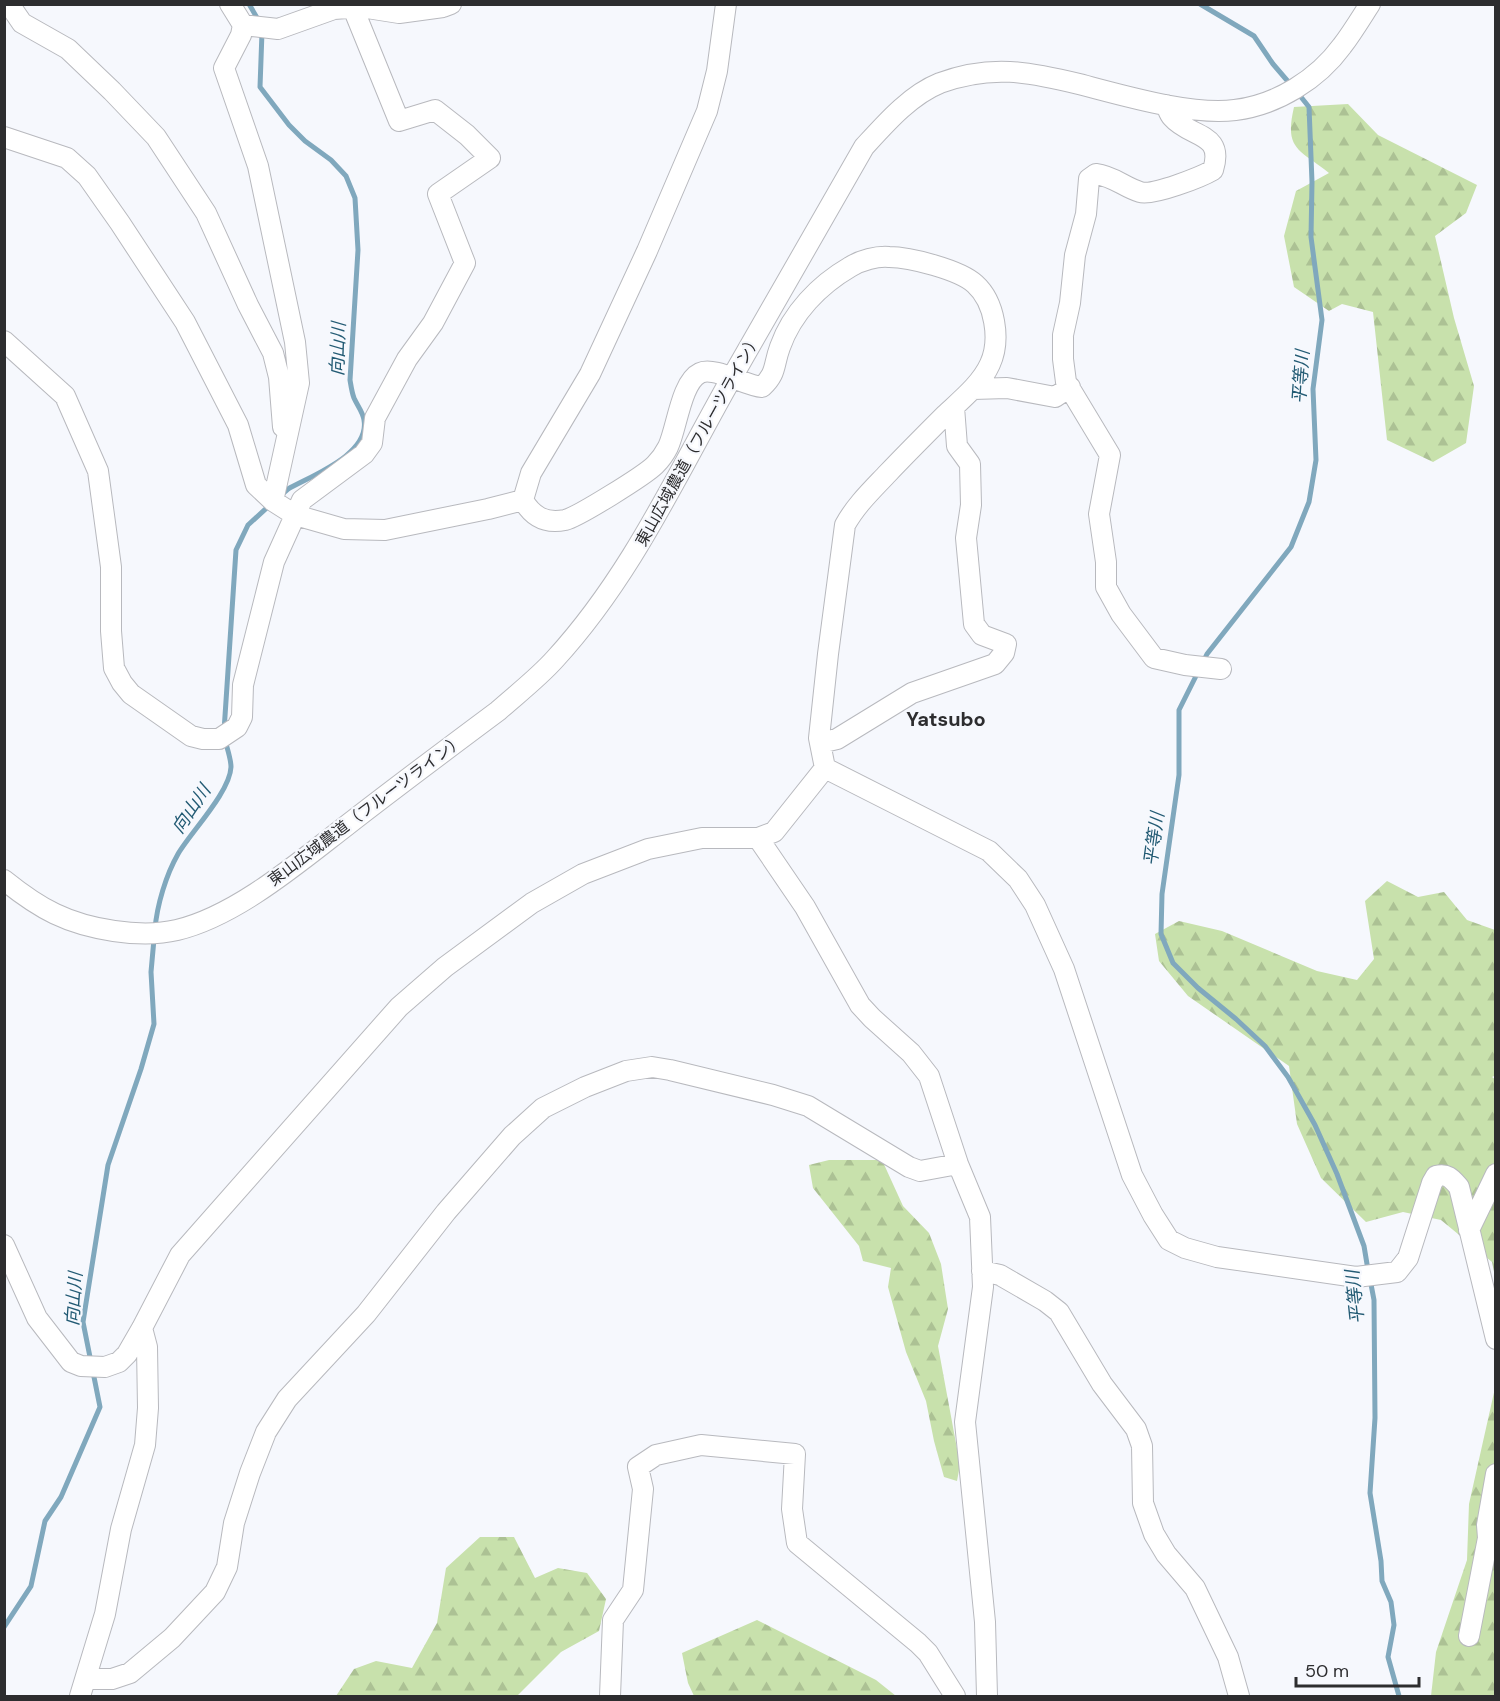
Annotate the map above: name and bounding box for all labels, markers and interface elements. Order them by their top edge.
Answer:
water label: 向山川 [325,320,351,376]
street label: 東山広域農道（フルーツライン） [631,330,765,550]
water label: 平等川 [1287,347,1315,405]
district label: Yatsubo [906,706,986,732]
street label: 東山広域農道（フルーツライン） [264,729,468,891]
water label: 向山川 [166,778,217,838]
water label: 平等川 [1138,809,1170,867]
water label: 平等川 [1340,1267,1370,1325]
water label: 向山川 [60,1269,88,1327]
scale bar [1296,1650,1419,1688]
text: 50 m [1305,1659,1349,1683]

